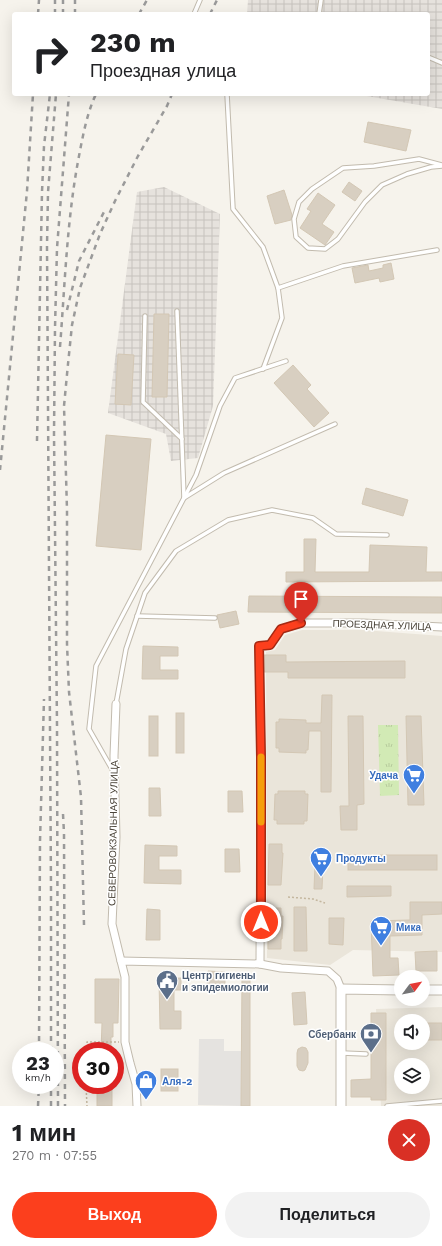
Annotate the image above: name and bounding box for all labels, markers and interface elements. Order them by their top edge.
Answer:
text: 230 m [90,26,176,59]
icon: right [24,28,76,80]
text: Проездная улица [90,60,236,81]
pin [284,582,318,623]
icon: arrive [290,588,312,610]
street label: ПРОЕЗДНАЯ УЛИЦА [332,618,432,632]
street label: СЕВЕРОВОКЗАЛЬНАЯ УЛИЦА [106,760,120,906]
supermarket icon: Удача [401,762,427,795]
place label: Удача [369,770,398,781]
supermarket icon: Продукты [308,845,334,878]
place label: Продукты [336,853,386,864]
position arrow [240,901,282,943]
supermarket icon: Мика [368,914,394,947]
place label: Мика [396,922,421,933]
public building icon: Центр гигиены и эпидемиологии [154,968,180,1001]
place label: Центр гигиены и эпидемиологии [182,970,269,993]
north arrow [394,970,430,1006]
map controls [394,970,430,1094]
button: sound [394,1014,430,1050]
bank icon: Сбербанк [358,1021,384,1054]
place label: Сбербанк [308,1029,357,1040]
speed limit sign: 30 [72,1042,124,1094]
text: 23 [26,1051,50,1075]
button: layers [394,1058,430,1094]
shop icon: Аля-2 [133,1068,159,1101]
text: km/h [25,1072,51,1083]
place label: Аля-2 [162,1076,192,1087]
text: 1 мин [12,1119,76,1147]
button: close [388,1119,430,1161]
text: 270 m · 07:55 [12,1148,97,1163]
button: Выход [12,1192,217,1238]
button: Поделиться [225,1192,430,1238]

